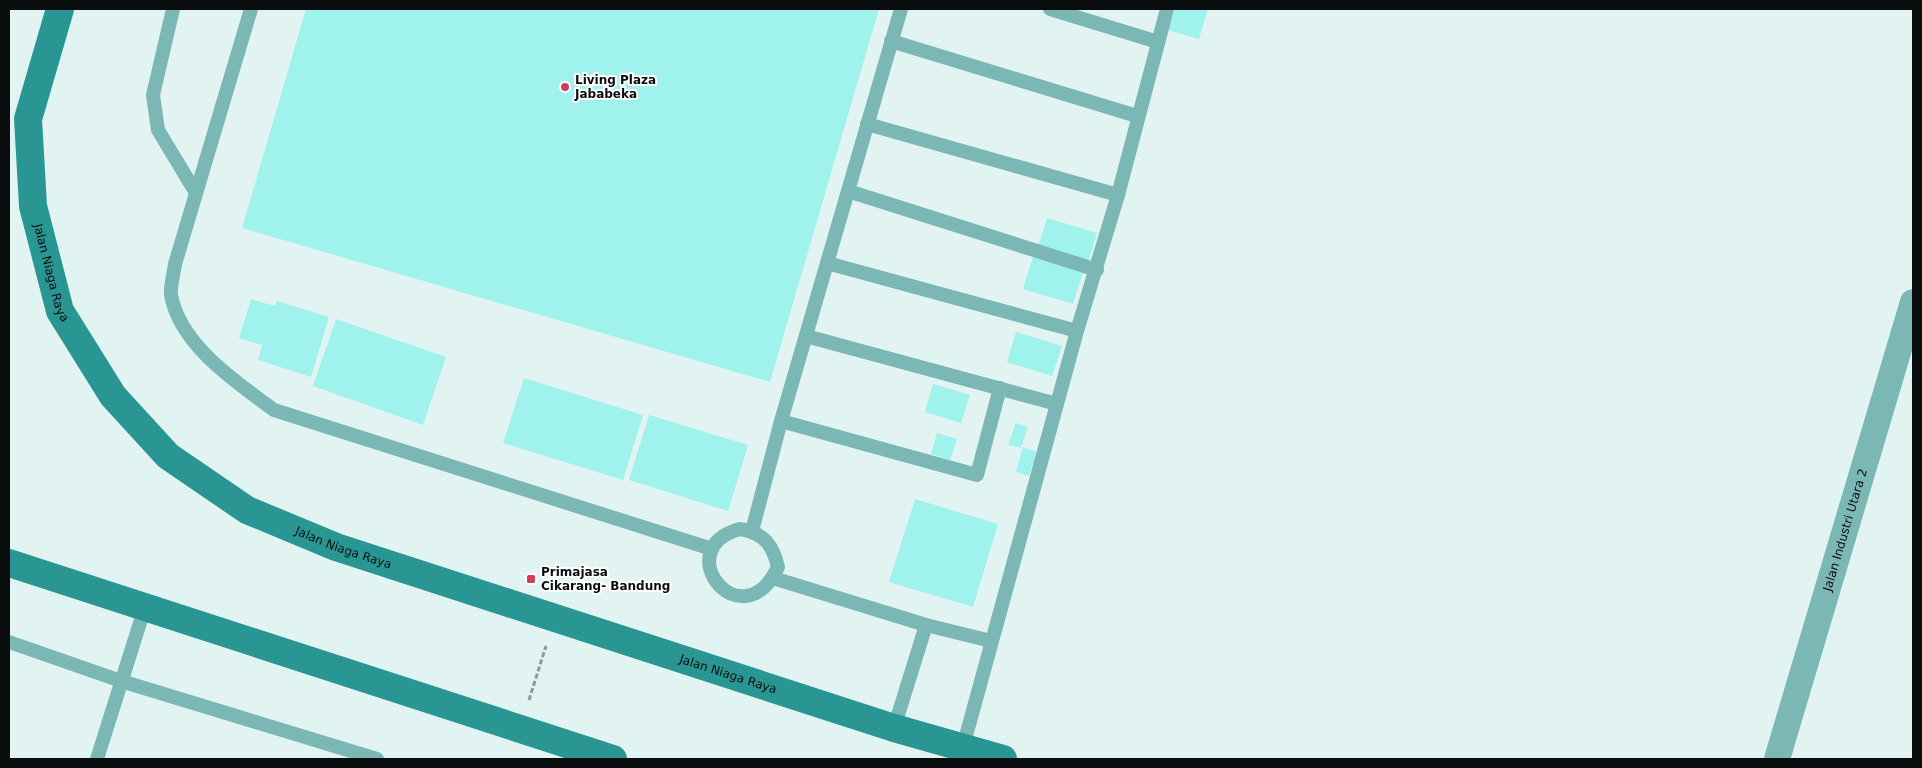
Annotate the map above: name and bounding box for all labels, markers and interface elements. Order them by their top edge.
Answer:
place label: Living Plaza Jababeka [574,73,656,101]
marker: Living Plaza Jababeka [559,81,571,93]
street label: Jalan Niaga Raya [31,221,72,325]
street label: Jalan Industri Utara 2 [1820,467,1870,594]
street label: Jalan Niaga Raya [292,523,393,572]
place label: Primajasa Cikarang- Bandung [541,565,670,593]
marker: Primajasa Cikarang- Bandung [525,573,537,585]
street label: Jalan Niaga Raya [677,652,779,697]

